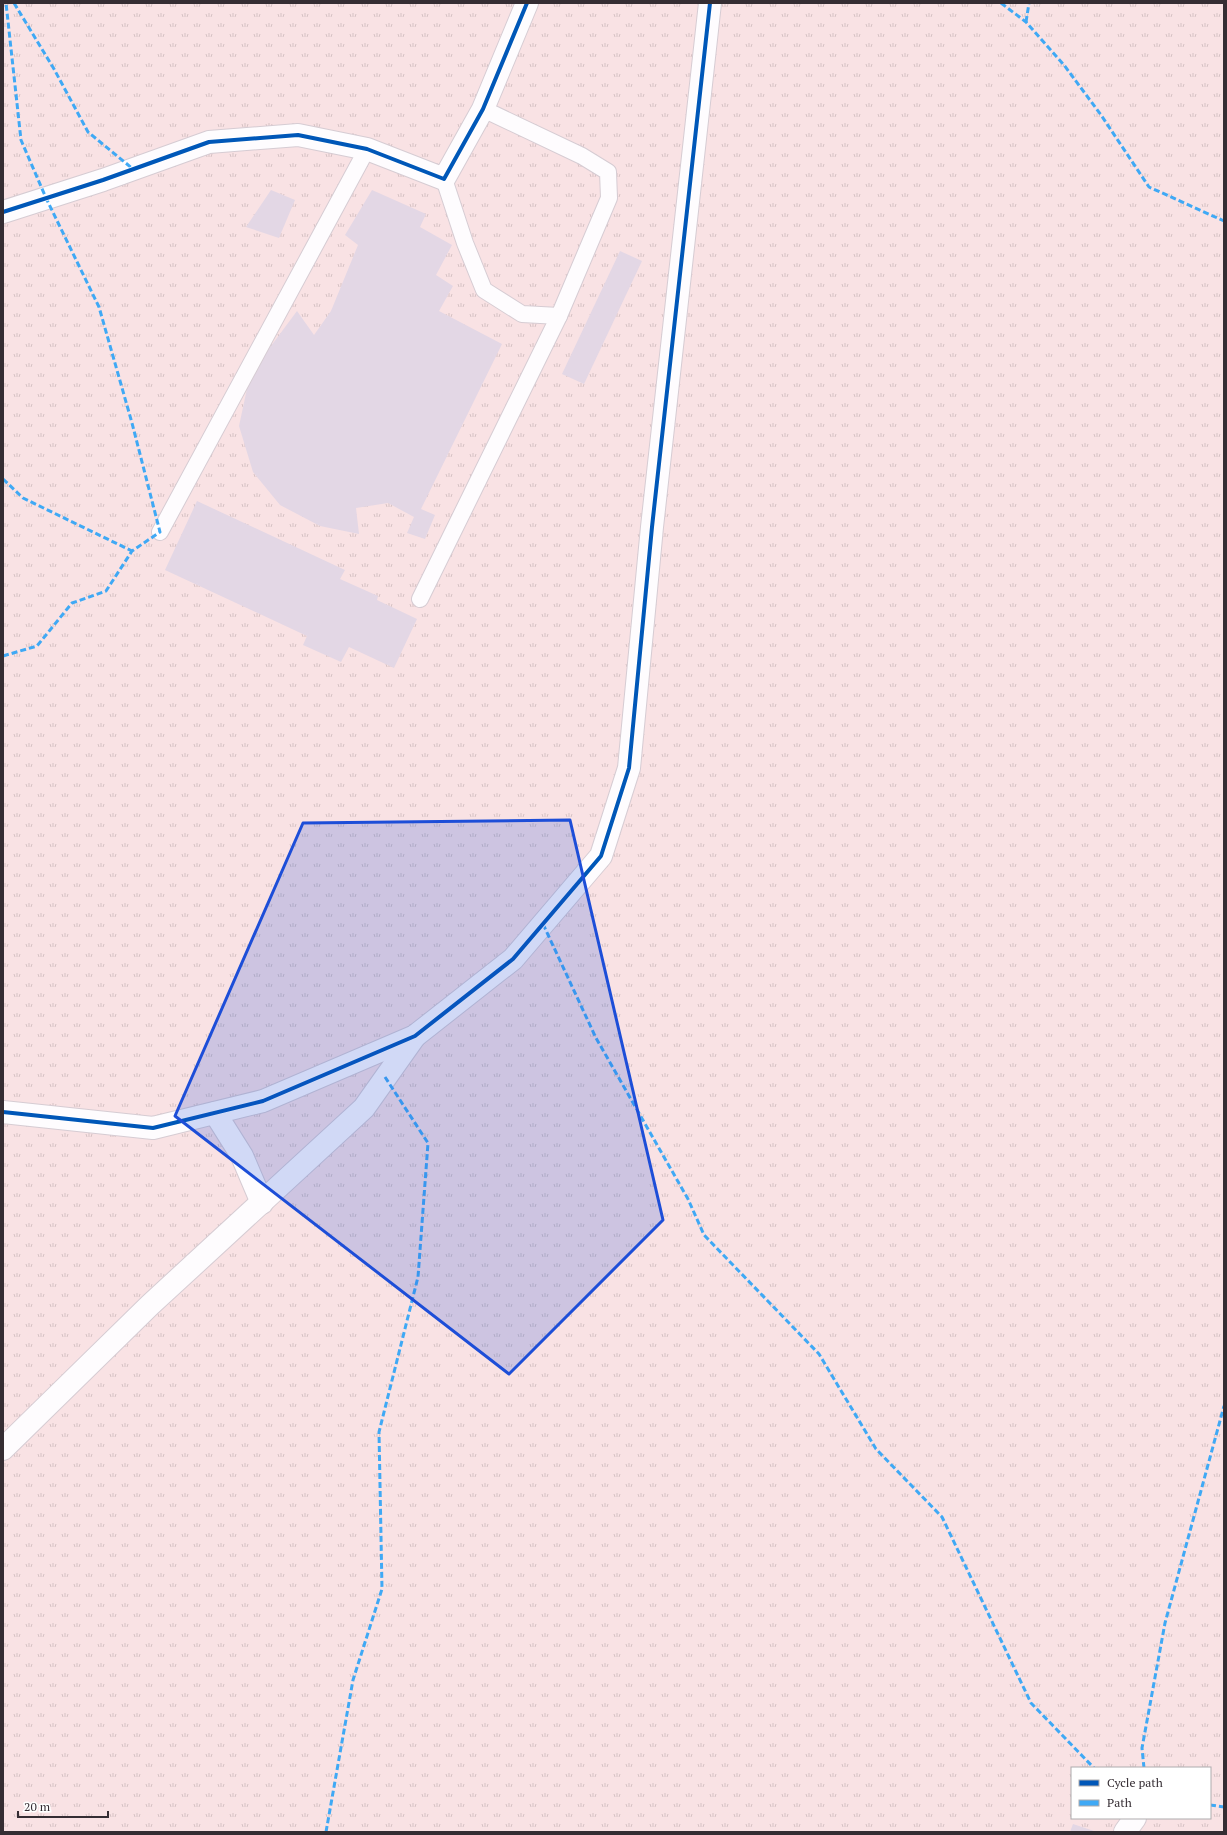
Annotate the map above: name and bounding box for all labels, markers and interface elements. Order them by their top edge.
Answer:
legend [1071,1767,1211,1819]
text: Cycle path [1107,1775,1163,1790]
scale bar [18,1793,108,1819]
text: Path [1107,1795,1132,1810]
text: 20 m [24,1799,51,1814]

